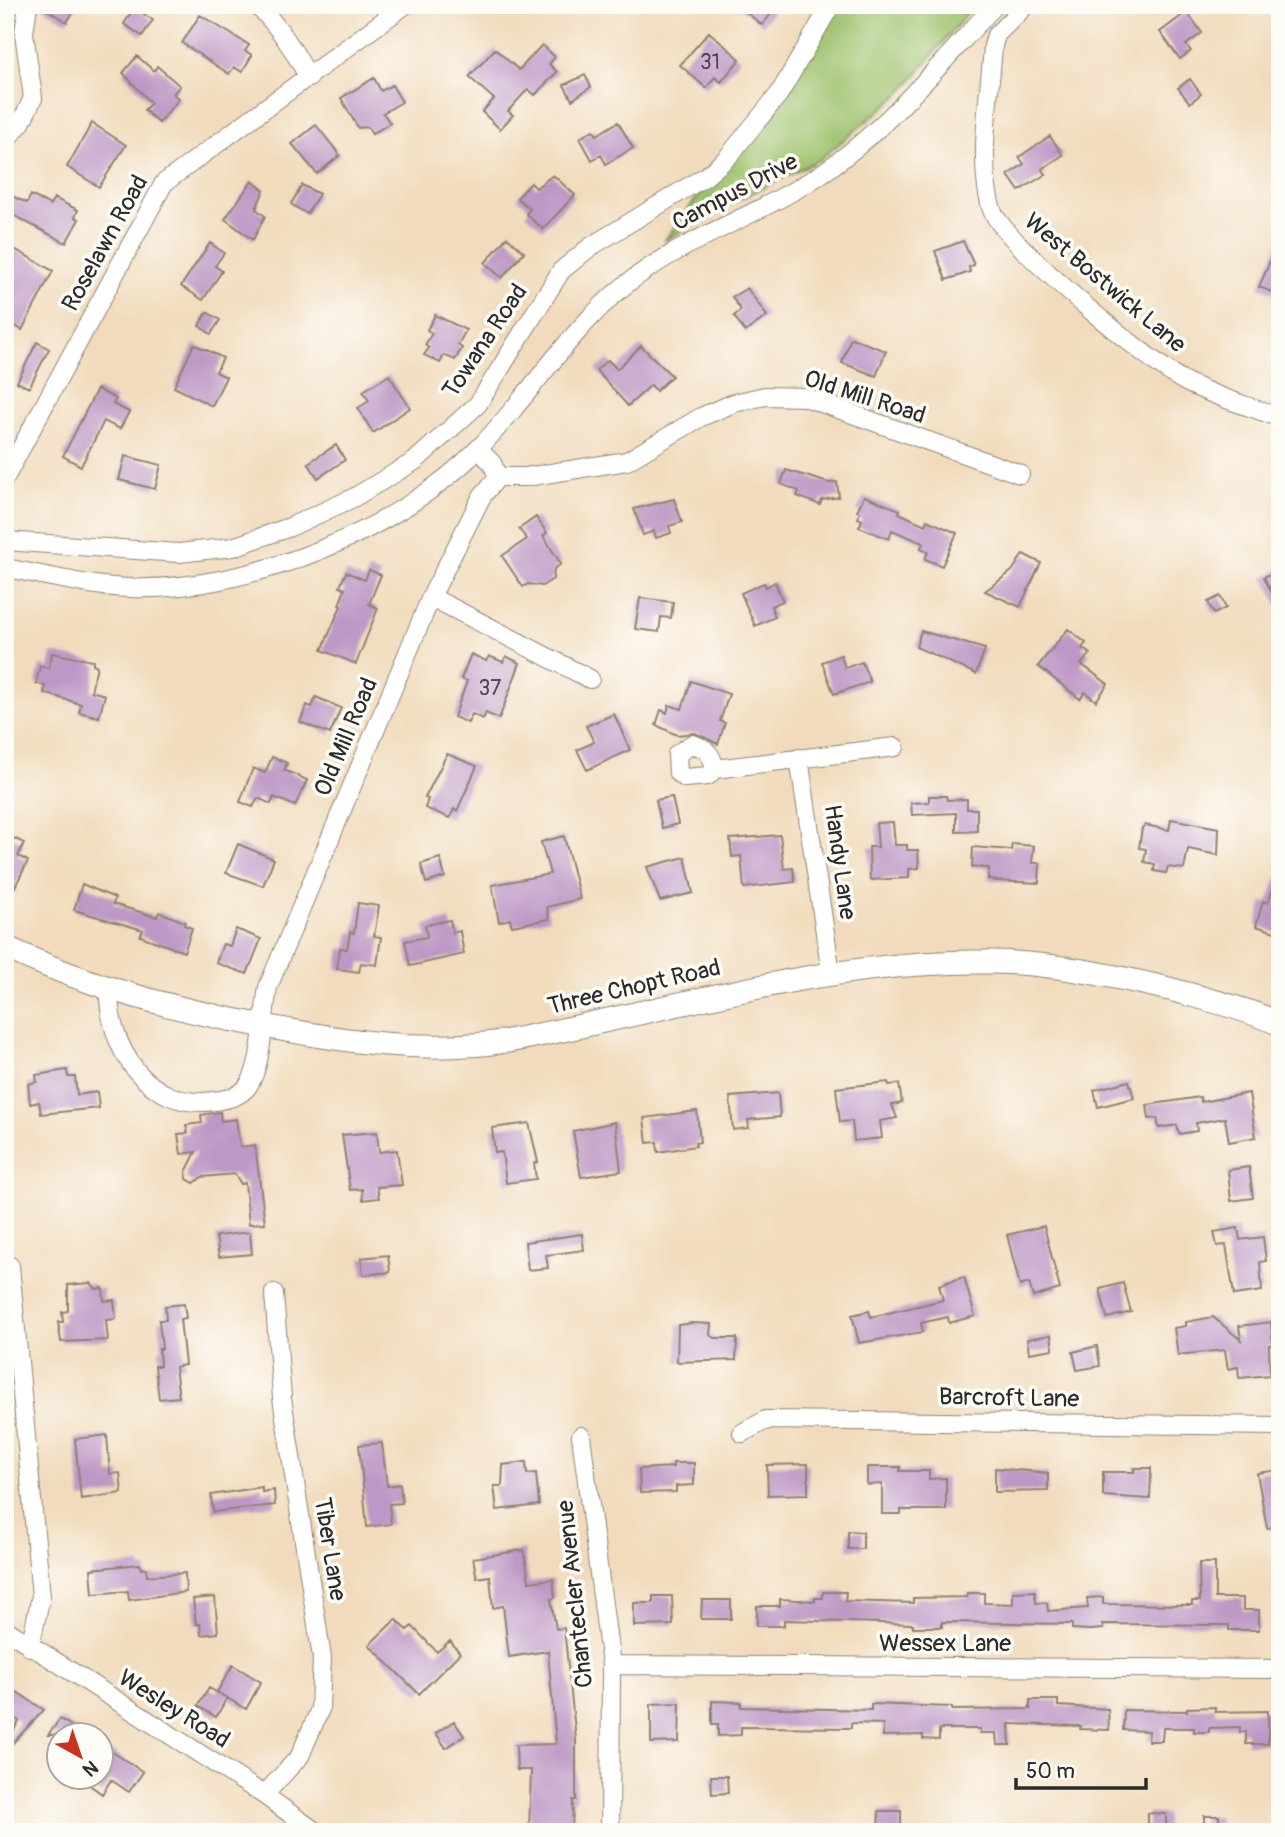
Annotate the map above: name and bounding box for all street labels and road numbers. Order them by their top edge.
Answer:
street label: Campus Drive [667,147,803,237]
street label: Roselawn Road [56,170,154,316]
street label: West Bostwick Lane [1018,207,1192,359]
street label: Towana Road [436,279,534,403]
street label: Old Mill Road [801,364,929,430]
street label: Old Mill Road [308,673,384,801]
street label: Handy Lane [818,803,862,922]
street label: Three Chopt Road [545,953,723,1021]
street label: Barcroft Lane [939,1382,1080,1414]
street label: Tiber Lane [308,1495,353,1603]
street label: Chantecler Avenue [551,1499,599,1689]
street label: Wessex Lane [879,1629,1011,1658]
street label: Wesley Road [113,1663,235,1755]

